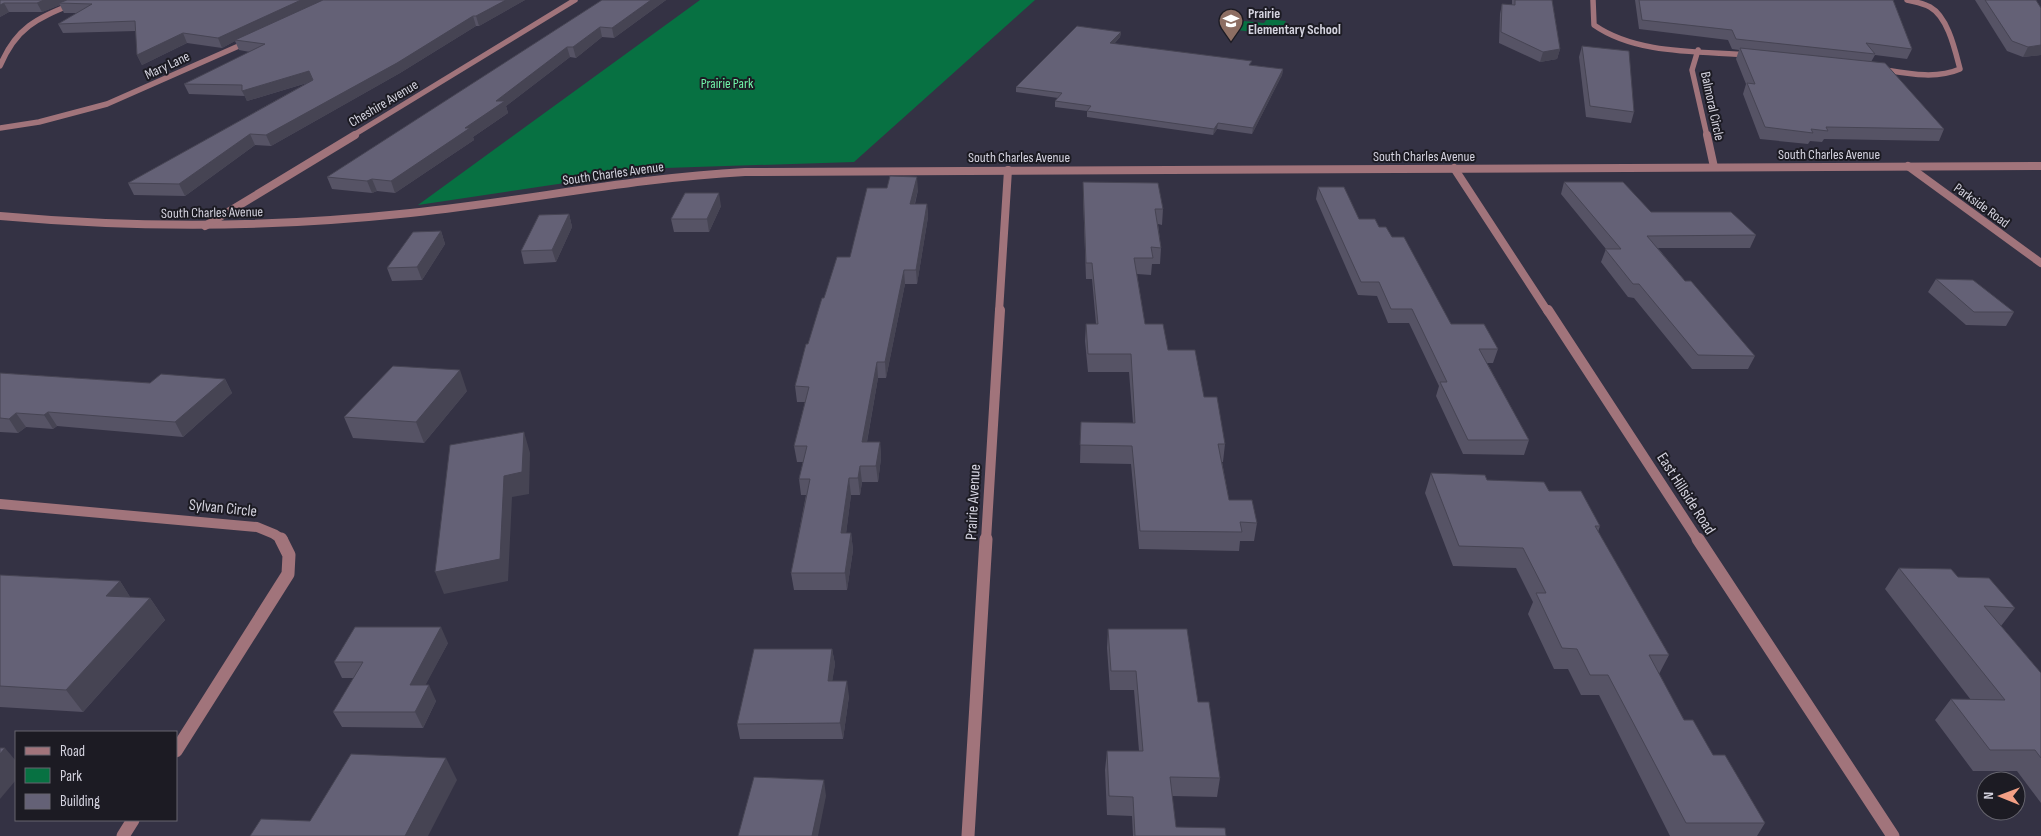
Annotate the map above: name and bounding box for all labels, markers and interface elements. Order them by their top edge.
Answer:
place label: Prairie Elementary School [1248,5,1341,38]
school or university icon: Prairie Elementary School [1218,8,1244,42]
street label: Mary Lane [142,48,192,83]
street label: Balmoral Circle [1697,70,1728,142]
park label: Prairie Park [701,75,754,92]
street label: Cheshire Avenue [345,76,421,131]
street label: South Charles Avenue [1778,146,1880,163]
street label: South Charles Avenue [1373,148,1475,165]
street label: South Charles Avenue [968,149,1070,166]
street label: South Charles Avenue [561,158,665,189]
street label: Parkside Road [1950,179,2013,231]
street label: South Charles Avenue [161,203,263,222]
street label: East Hillside Road [1652,449,1719,538]
street label: Prairie Avenue [962,464,985,540]
street label: Sylvan Circle [188,495,258,522]
legend [15,731,178,821]
text: Road [60,742,85,761]
text: Park [60,767,82,786]
north arrow [1976,771,2026,821]
text: Building [60,792,100,811]
text: N [1980,792,1997,800]

